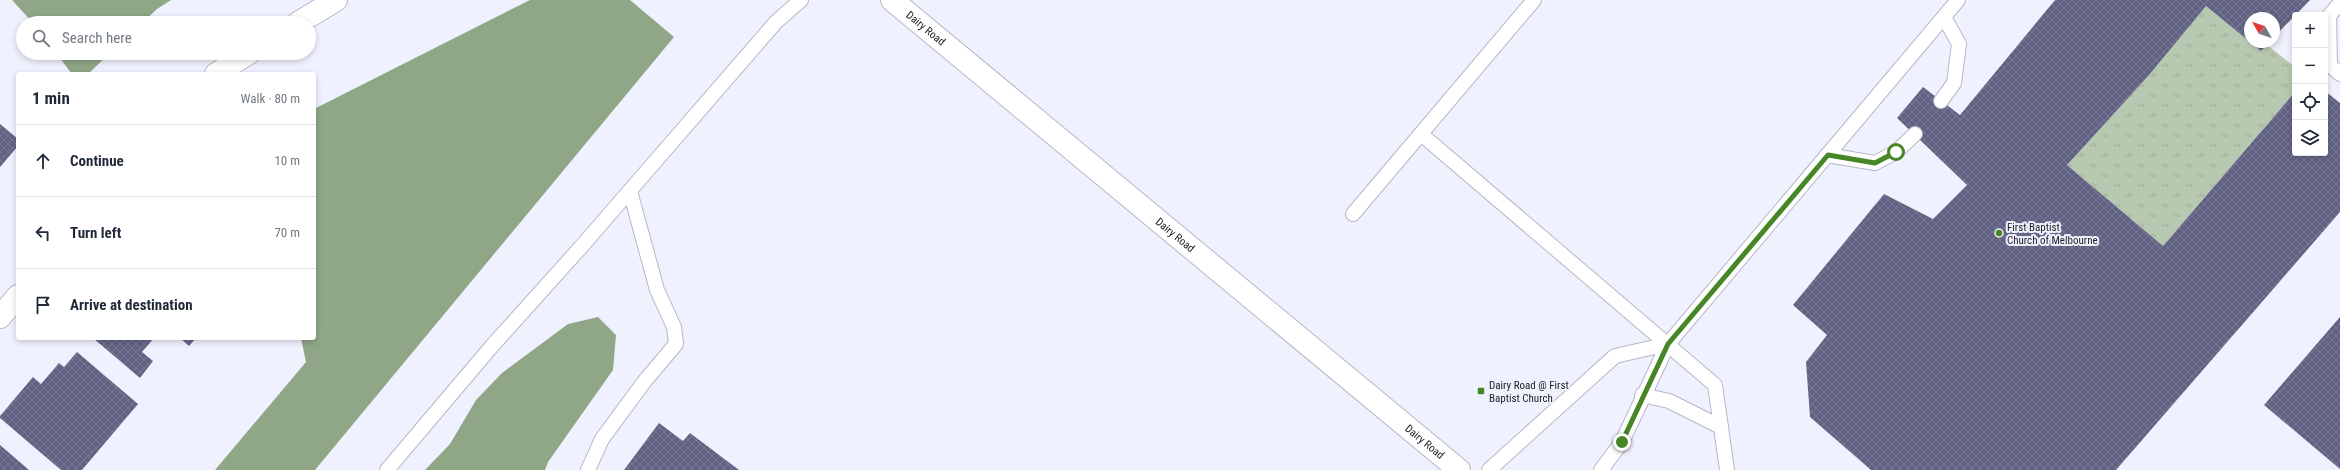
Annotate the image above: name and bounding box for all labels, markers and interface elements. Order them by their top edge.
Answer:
street label: Dairy Road [904,8,948,48]
north arrow [2244,12,2280,48]
map controls [2292,12,2328,156]
button: + [2292,12,2328,48]
search box [16,16,316,60]
icon: search [30,27,52,49]
text: Search here [62,29,132,47]
button: − [2292,48,2328,84]
button: locate [2292,84,2328,120]
text: 1 min [32,88,70,108]
text: Walk · 80 m [240,91,300,106]
button: layers [2292,120,2328,156]
route start [1887,143,1905,161]
icon: ahead [32,150,54,172]
text: Continue [70,152,124,170]
text: 10 m [274,153,300,168]
street label: Dairy Road [1153,215,1197,255]
place label: First Baptist Church of Melbourne [2007,221,2098,247]
icon: left [32,222,54,244]
text: Turn left [70,224,121,242]
text: 70 m [274,225,300,240]
marker: First Baptist Church of Melbourne [1994,228,2004,238]
icon: arrive [32,294,54,316]
text: Arrive at destination [70,296,193,314]
place label: Dairy Road @ First Baptist Church [1489,379,1569,405]
marker: Dairy Road @ First Baptist Church [1476,386,1486,396]
street label: Dairy Road [1403,422,1447,462]
route end [1613,433,1631,451]

